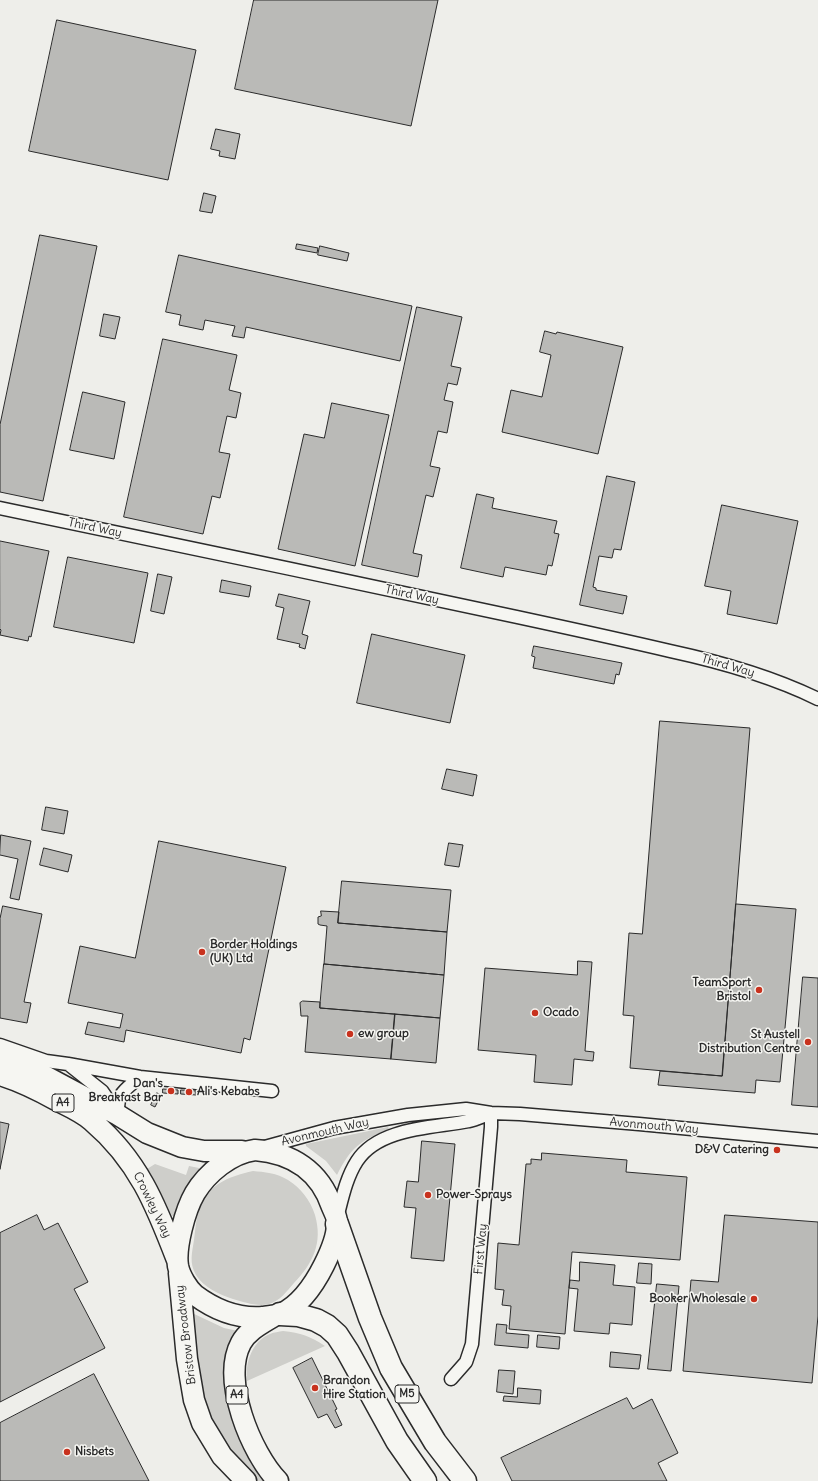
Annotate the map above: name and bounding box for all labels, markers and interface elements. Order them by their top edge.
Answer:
street label: Third Way [67,515,123,541]
street label: Third Way [384,582,440,608]
street label: Third Way [700,652,756,680]
place label: Border Holdings (UK) Ltd [210,938,297,966]
marker: Border Holdings (UK) Ltd [197,947,207,957]
place label: TeamSport Bristol [693,976,751,1004]
marker: TeamSport Bristol [754,985,764,995]
place label: Ocado [543,1006,579,1020]
marker: Ocado [530,1008,540,1018]
place label: ew group [358,1027,409,1041]
place label: St Austell Distribution Centre [699,1028,800,1056]
marker: ew group [345,1029,355,1039]
marker: St Austell Distribution Centre [803,1037,813,1047]
place label: Dan's Breakfast Bar [89,1077,163,1105]
place label: Ali's Kebabs [197,1085,260,1099]
marker: Dan's Breakfast Bar [166,1086,176,1096]
marker: Ali's Kebabs [184,1087,194,1097]
road number: A4 [52,1094,74,1112]
street label: Avonmouth Way [280,1115,370,1149]
street label: Avonmouth Way [609,1115,699,1137]
place label: D&V Catering [695,1143,769,1157]
marker: D&V Catering [772,1145,782,1155]
street label: Crowley Way [130,1170,174,1240]
place label: Power-Sprays [436,1188,512,1202]
marker: Power-Sprays [423,1190,433,1200]
street label: First Way [472,1223,490,1275]
street label: Bristow Broadway [173,1284,199,1386]
place label: Booker Wholesale [649,1292,746,1306]
marker: Booker Wholesale [749,1294,759,1304]
place label: Brandon Hire Station [323,1374,386,1402]
marker: Brandon Hire Station [310,1383,320,1393]
road number: M5 [395,1385,419,1403]
road number: A4 [226,1386,248,1404]
place label: Nisbets [75,1445,114,1459]
marker: Nisbets [62,1447,72,1457]

